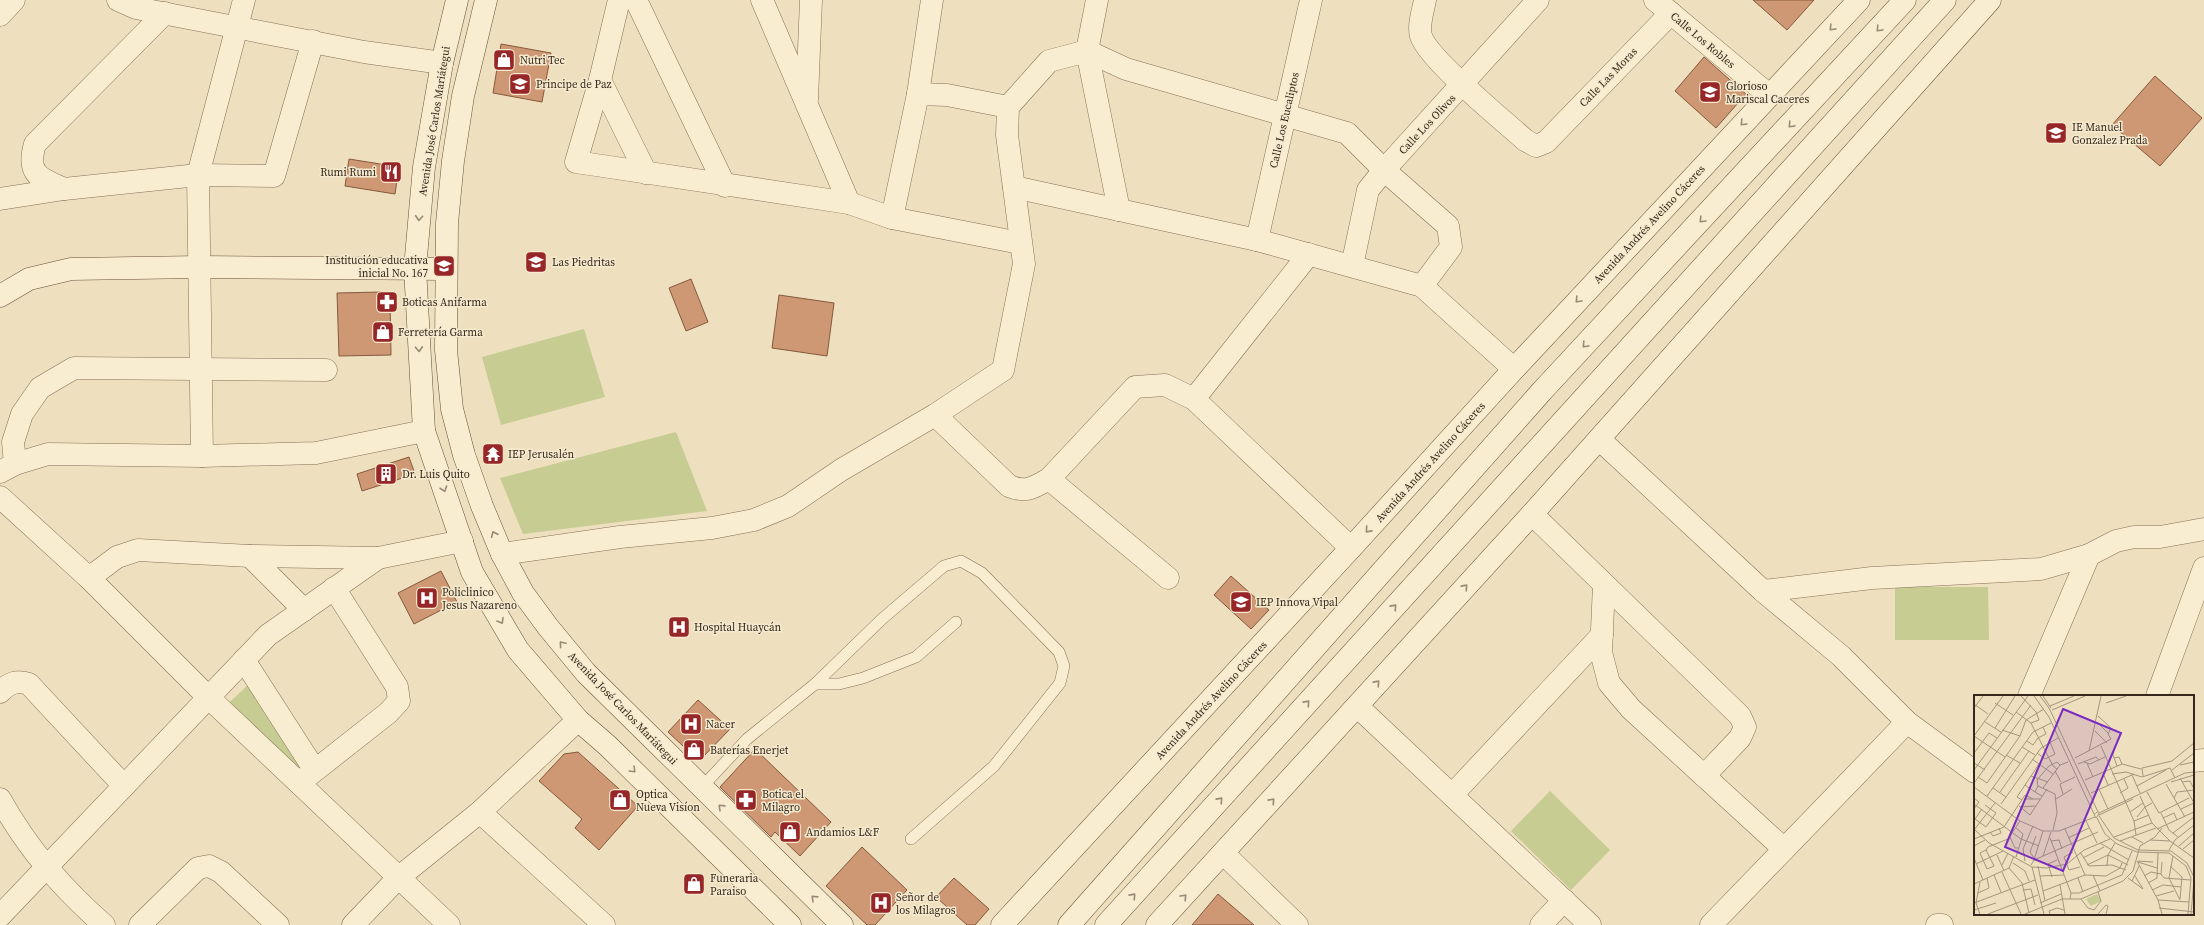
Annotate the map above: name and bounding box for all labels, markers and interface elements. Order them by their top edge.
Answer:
street label: Calle Los Robles [1667,9,1738,72]
one-way arrow [1829,23,1837,31]
one-way arrow [1876,24,1883,32]
street label: Calle Las Moras [1576,44,1641,110]
street label: Avenida José Carlos Mariátegui [415,45,454,197]
shop icon: Nutri Tec [491,47,517,73]
place label: Nutri Tec [520,53,566,68]
street label: Calle Los Eucaliptos [1266,70,1303,170]
school or university icon: Principe de Paz [507,71,533,97]
place label: Principe de Paz [536,77,612,92]
school or university icon: Glorioso Mariscal Caceres [1697,79,1723,105]
place label: Glorioso Mariscal Caceres [1726,79,1809,107]
street label: Calle Los Olivos [1395,91,1459,158]
one-way arrow [1740,118,1748,126]
one-way arrow [1789,120,1796,127]
school or university icon: IE Manuel Gonzalez Prada [2043,120,2069,146]
place label: IE Manuel Gonzalez Prada [2072,120,2148,148]
restaurant icon: Rumi Rumi [378,159,404,185]
street label: Avenida Andrés Avelino Cáceres [1590,162,1709,287]
place label: Rumi Rumi [320,165,376,180]
one-way arrow [415,215,424,221]
one-way arrow [1700,215,1707,222]
school or university icon: Las Piedritas [523,249,549,275]
place label: Institución educativa inicial No. 167 [325,253,428,281]
school or university icon: Institución educativa inicial No. 167 [431,253,457,279]
place label: Las Piedritas [552,255,615,270]
pharmacy icon: Boticas Anifarma [374,289,400,315]
place label: Boticas Anifarma [402,295,487,310]
one-way arrow [1575,295,1583,303]
shop icon: Ferretería Garma [370,319,396,345]
place label: Ferretería Garma [398,325,483,340]
one-way arrow [1582,340,1589,348]
one-way arrow [415,346,424,352]
street label: Avenida Andrés Avelino Cáceres [1372,399,1489,526]
temple icon: IEP Jerusalén [480,441,506,467]
place label: IEP Jerusalén [508,447,575,462]
building icon: Dr. Luis Quito [373,461,399,487]
place label: Dr. Luis Quito [402,467,470,482]
one-way arrow [439,486,448,493]
one-way arrow [1365,526,1372,533]
one-way arrow [490,531,498,538]
hospital icon: Policlinico Jesus Nazareno [414,585,440,611]
place label: Policlinico Jesus Nazareno [441,585,517,613]
one-way arrow [1460,585,1467,592]
school or university icon: IEP Innova Vipal [1228,589,1254,615]
place label: IEP Innova Vipal [1256,595,1338,610]
one-way arrow [1390,604,1397,612]
hospital icon: Hospital Huaycán [666,614,692,640]
one-way arrow [496,617,503,624]
place label: Hospital Huaycán [694,620,782,635]
street label: Avenida Andrés Avelino Cáceres [1152,638,1271,763]
one-way arrow [559,642,566,649]
street label: Avenida José Carlos Mariátegui [565,649,681,768]
one-way arrow [1373,681,1380,688]
inset map [1974,695,2194,915]
one-way arrow [1302,701,1309,708]
hospital icon: Nacer [678,711,704,737]
place label: Nacer [706,717,736,732]
shop icon: Baterías Enerjet [681,737,707,763]
place label: Baterías Enerjet [710,743,789,758]
one-way arrow [628,765,636,773]
shop icon: Optica Nueva Visíon [607,787,633,813]
place label: Optica Nueva Visíon [636,787,700,815]
pharmacy icon: Botica el Milagro [733,787,759,813]
place label: Botica el Milagro [762,787,804,815]
one-way arrow [1215,797,1223,805]
one-way arrow [1267,798,1274,806]
one-way arrow [718,805,726,812]
shop icon: Andamios L&F [777,819,803,845]
place label: Andamios L&F [806,825,880,840]
shop icon: Funeraria Paraiso [681,871,707,897]
place label: Funeraria Paraiso [710,871,759,899]
hospital icon: Señor de los Milagros [868,890,894,916]
place label: Señor de los Milagros [896,890,956,918]
one-way arrow [1128,893,1135,901]
one-way arrow [1179,894,1186,901]
one-way arrow [811,895,819,903]

